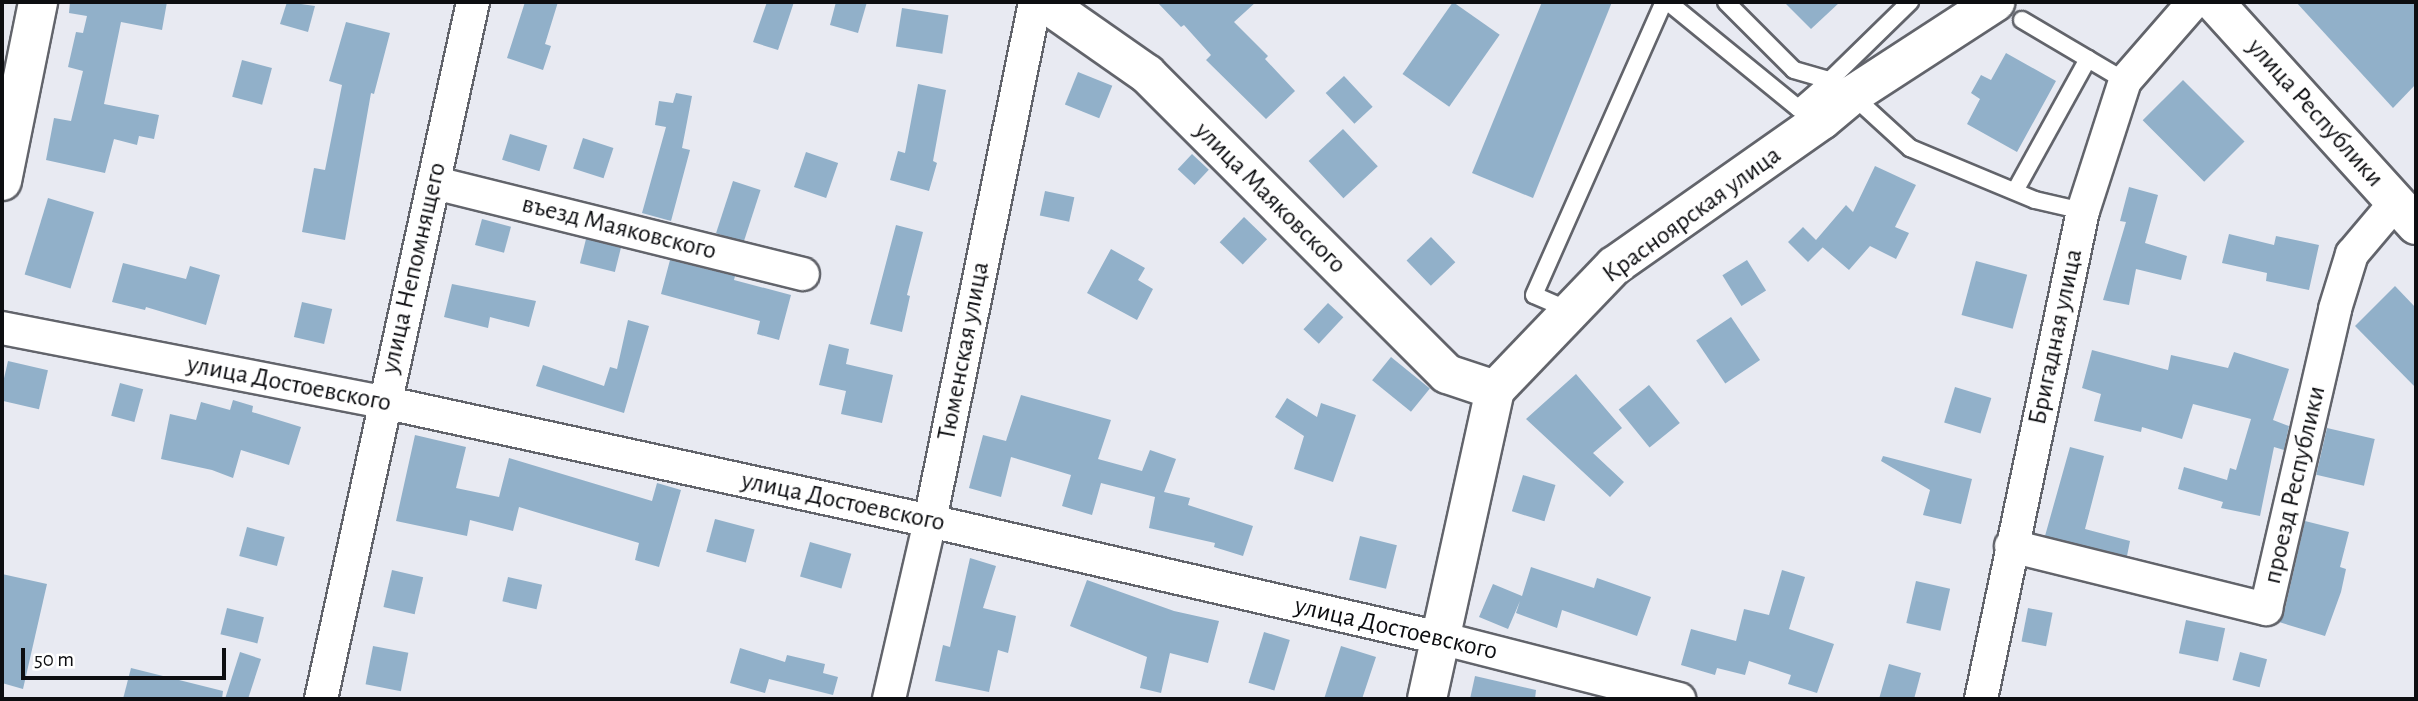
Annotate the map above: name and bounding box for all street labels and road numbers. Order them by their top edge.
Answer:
street label: улица Республики [2240,32,2390,194]
street label: улица Маяковского [1188,116,1352,280]
street label: Красноярская улица [1597,140,1787,290]
street label: улица Непомнящего [375,160,453,376]
street label: въезд Маяковского [519,189,719,267]
street label: Бригадная улица [2022,246,2090,428]
street label: Тюменская улица [931,259,997,443]
street label: улица Достоевского [184,349,394,419]
street label: проезд Республики [2257,383,2333,587]
street label: улица Достоевского [739,465,947,539]
street label: улица Достоевского [1292,591,1500,667]

